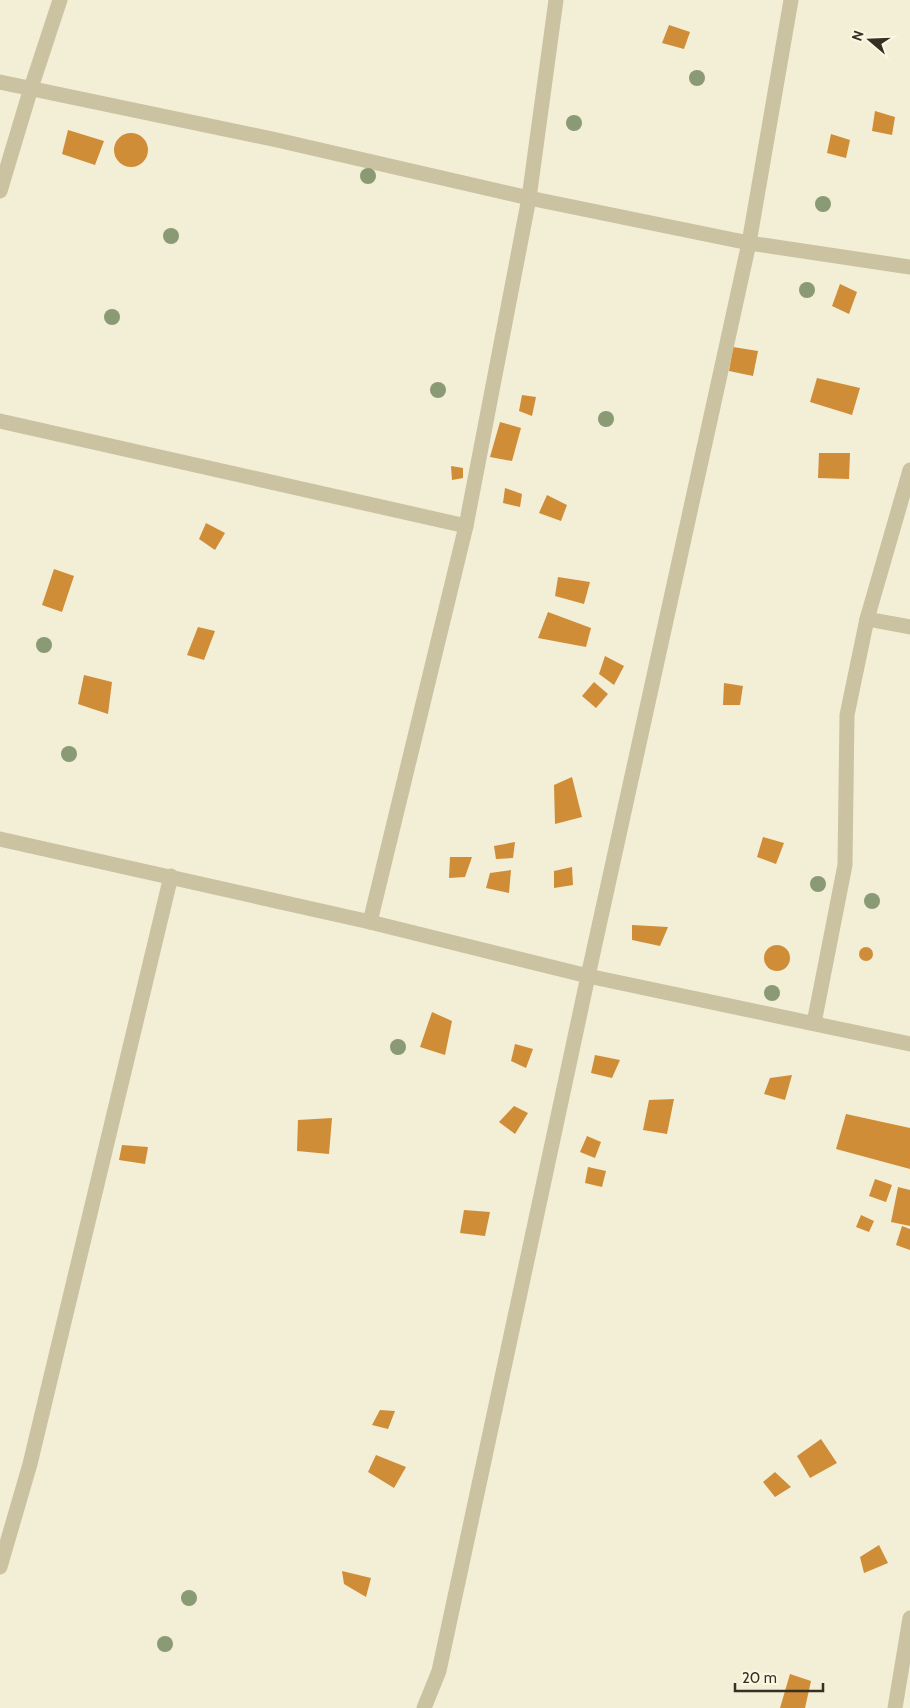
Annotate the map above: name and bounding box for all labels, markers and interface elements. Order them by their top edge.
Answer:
north arrow [845,15,895,65]
text: N [848,28,868,43]
scale bar [735,1660,822,1692]
text: 20 m [742,1669,777,1687]

